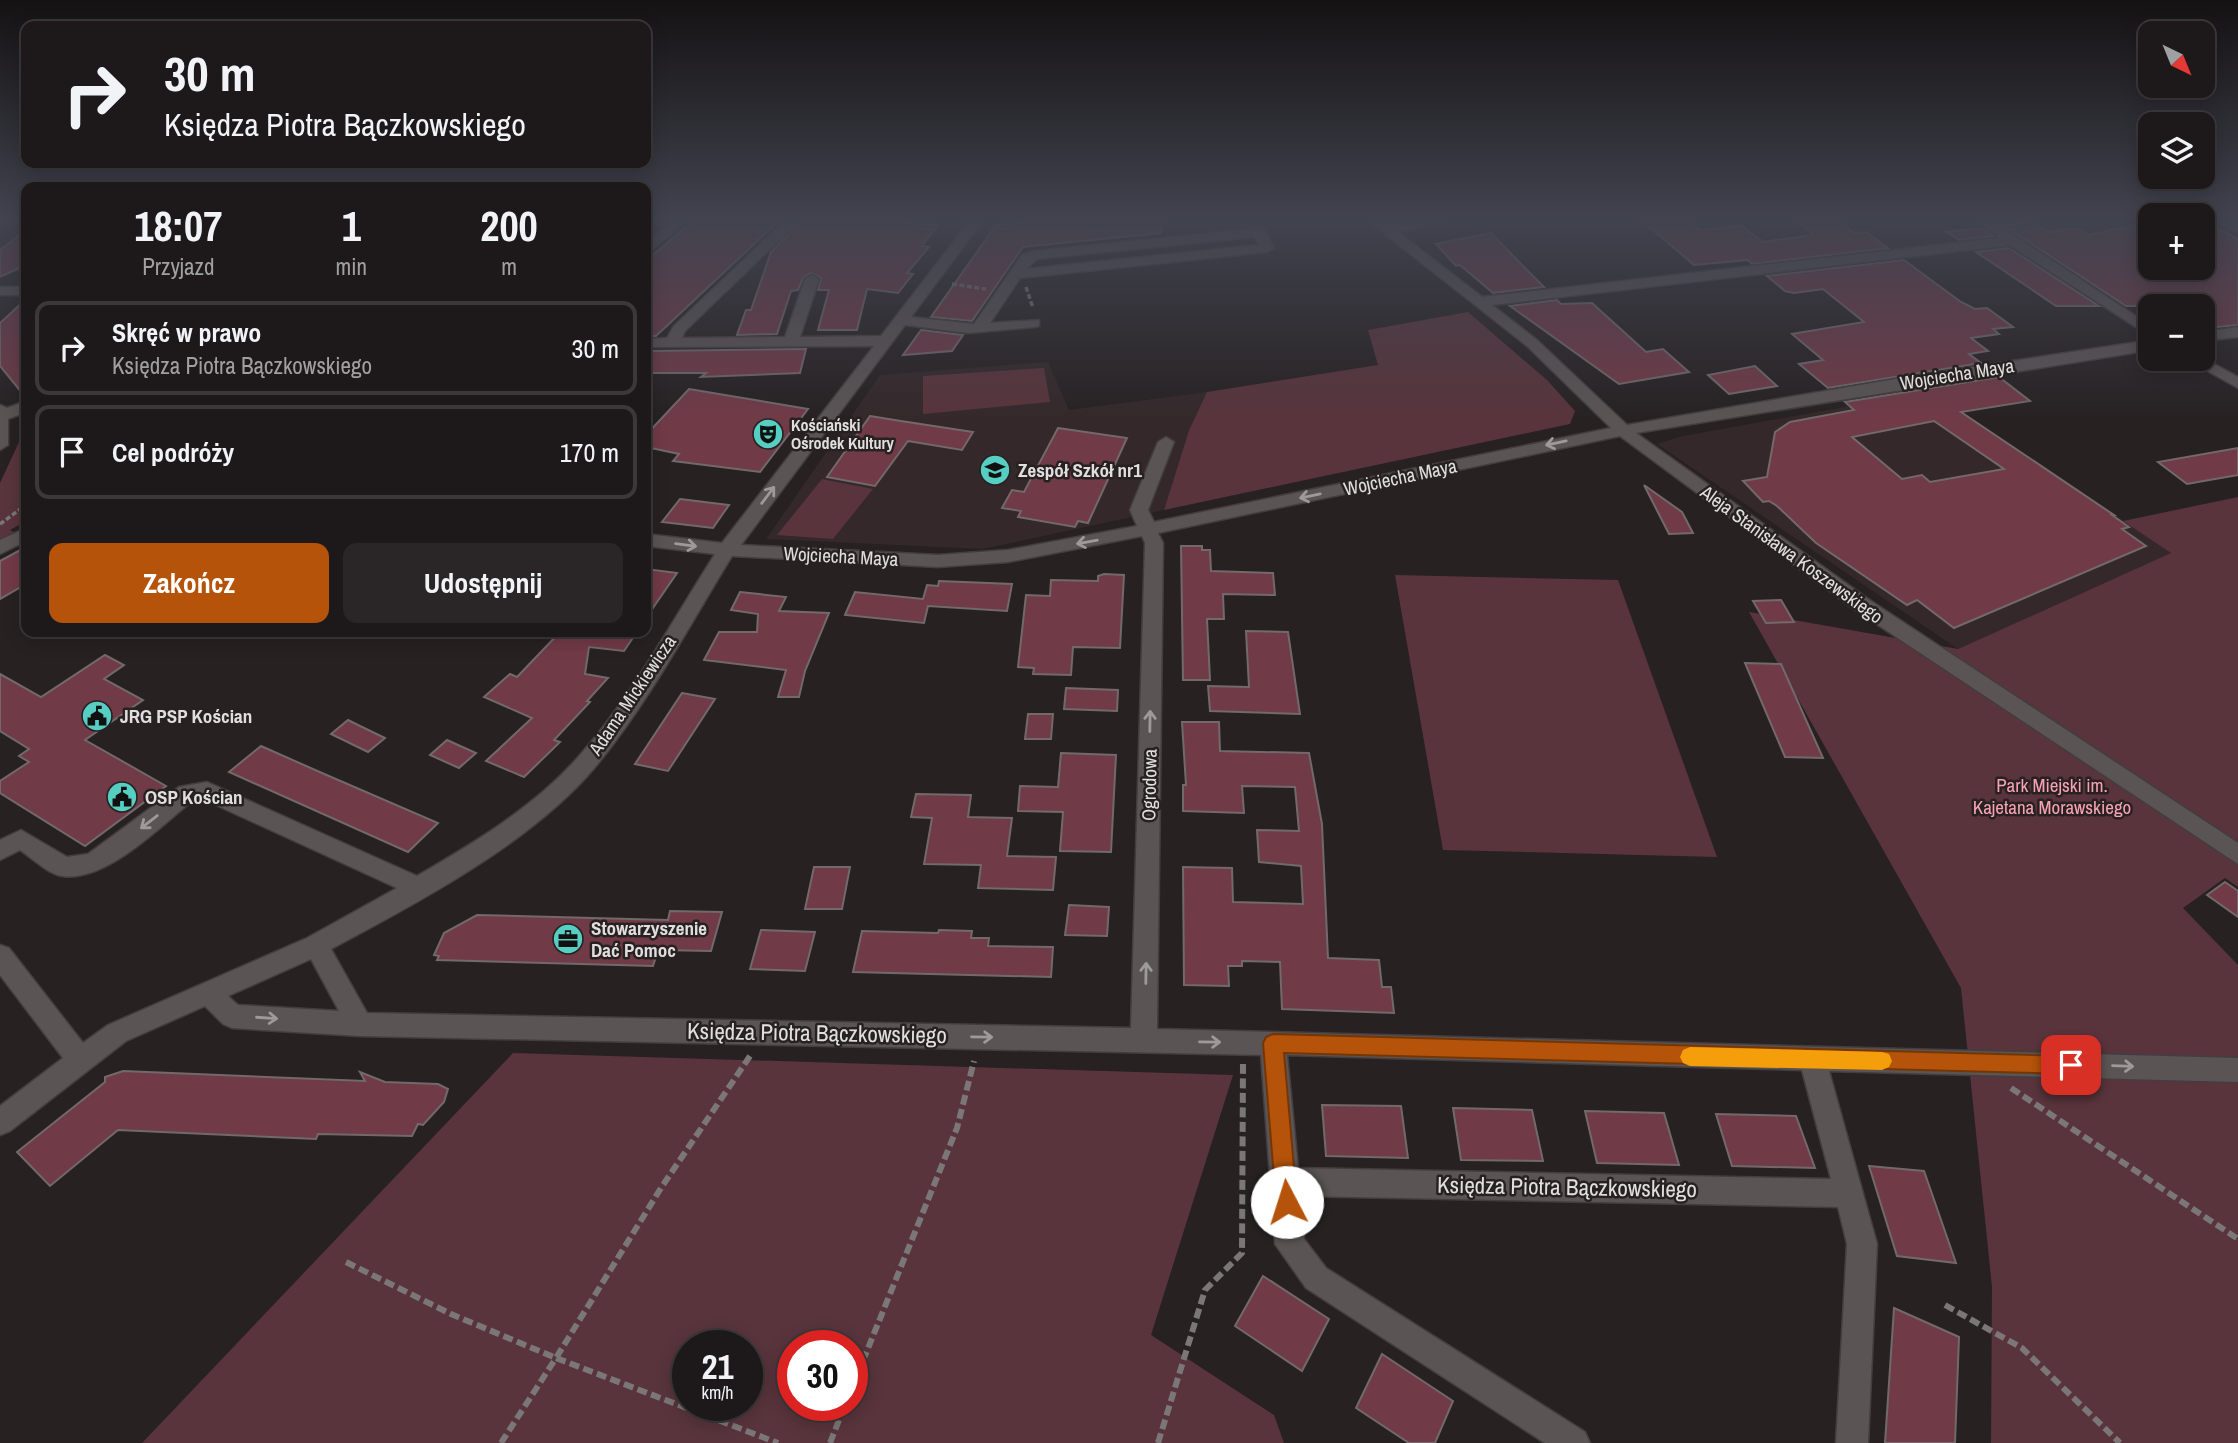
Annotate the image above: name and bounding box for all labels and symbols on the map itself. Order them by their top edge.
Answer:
north arrow [2138,21,2216,98]
street label: Wojciecha Maya [1898,352,2016,396]
place label: Kościański Ośrodek Kultury [791,414,895,454]
theatre icon: Kościański Ośrodek Kultury [751,417,785,451]
one-way arrow [1545,437,1568,451]
street label: Wojciecha Maya [1341,452,1459,502]
school or university icon: Zespół Szkół nr1 [978,453,1012,487]
place label: Zespół Szkół nr1 [1018,457,1142,483]
street label: Aleja Stanisława Koszewskiego [1695,478,1889,629]
one-way arrow [760,487,775,505]
one-way arrow [1299,489,1322,503]
one-way arrow [1076,535,1099,549]
one-way arrow [674,538,697,551]
street label: Wojciecha Maya [783,540,899,572]
street label: Adama Mickiewicza [582,630,682,761]
public building icon: JRG PSP Kościan [80,699,114,733]
place label: JRG PSP Kościan [120,703,252,729]
one-way arrow [1144,710,1157,733]
street label: Ogrodowa [1135,749,1163,821]
park label: Park Miejski im. Kajetana Morawskiego [1973,772,2131,820]
public building icon: OSP Kościan [105,780,139,814]
place label: OSP Kościan [145,784,243,810]
one-way arrow [140,815,158,830]
place label: Stowarzyszenie Dać Pomoc [591,915,707,963]
office icon: Stowarzyszenie Dać Pomoc [551,922,585,956]
one-way arrow [1139,962,1152,985]
one-way arrow [255,1012,277,1025]
street label: Księdza Piotra Bączkowskiego [687,1015,947,1050]
one-way arrow [971,1031,994,1044]
pin [2041,1035,2101,1095]
one-way arrow [1198,1036,1221,1049]
one-way arrow [2111,1060,2134,1073]
position arrow [1250,1165,1324,1239]
street label: Księdza Piotra Bączkowskiego [1437,1169,1697,1204]
speed limit sign: 30 [777,1330,868,1421]

